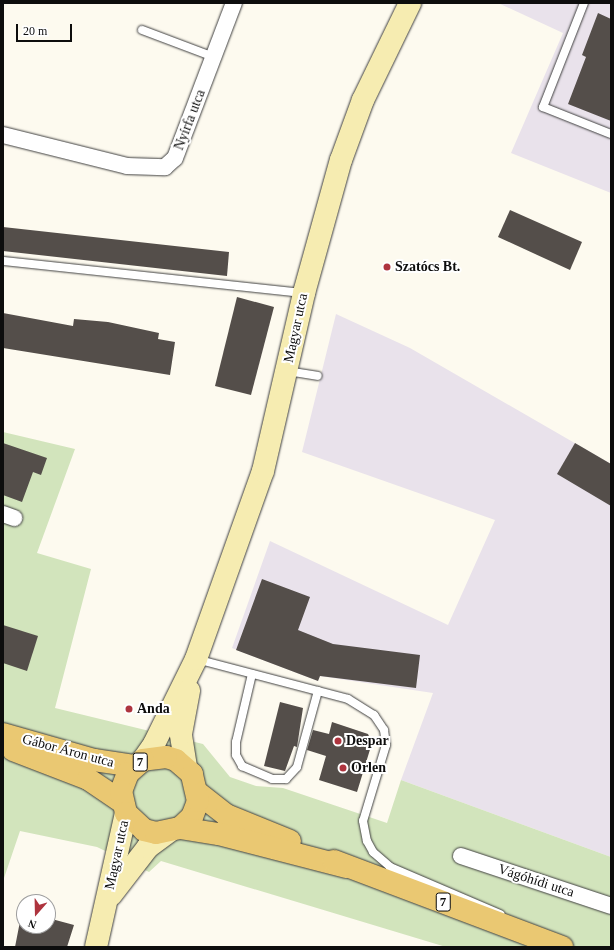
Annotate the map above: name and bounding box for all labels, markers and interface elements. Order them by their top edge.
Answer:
scale bar [18,16,74,42]
text: 20 m [23,24,47,38]
street label: Nyírfa utca [171,87,209,153]
place label: Szatócs Bt. [395,259,460,275]
marker: Szatócs Bt. [382,262,392,272]
street label: Magyar utca [280,292,312,364]
place label: Anda [137,701,170,717]
marker: Anda [124,704,134,714]
street label: Gábor Áron utca [20,731,116,771]
place label: Despar [346,733,389,749]
marker: Despar [333,736,343,746]
road number: 7 [132,751,148,773]
place label: Orlen [351,760,386,776]
marker: Orlen [338,763,348,773]
street label: Magyar utca [101,819,133,891]
street label: Vágóhídi utca [496,861,576,901]
road number: 7 [435,891,451,913]
north arrow [16,894,56,934]
text: N [26,917,38,931]

